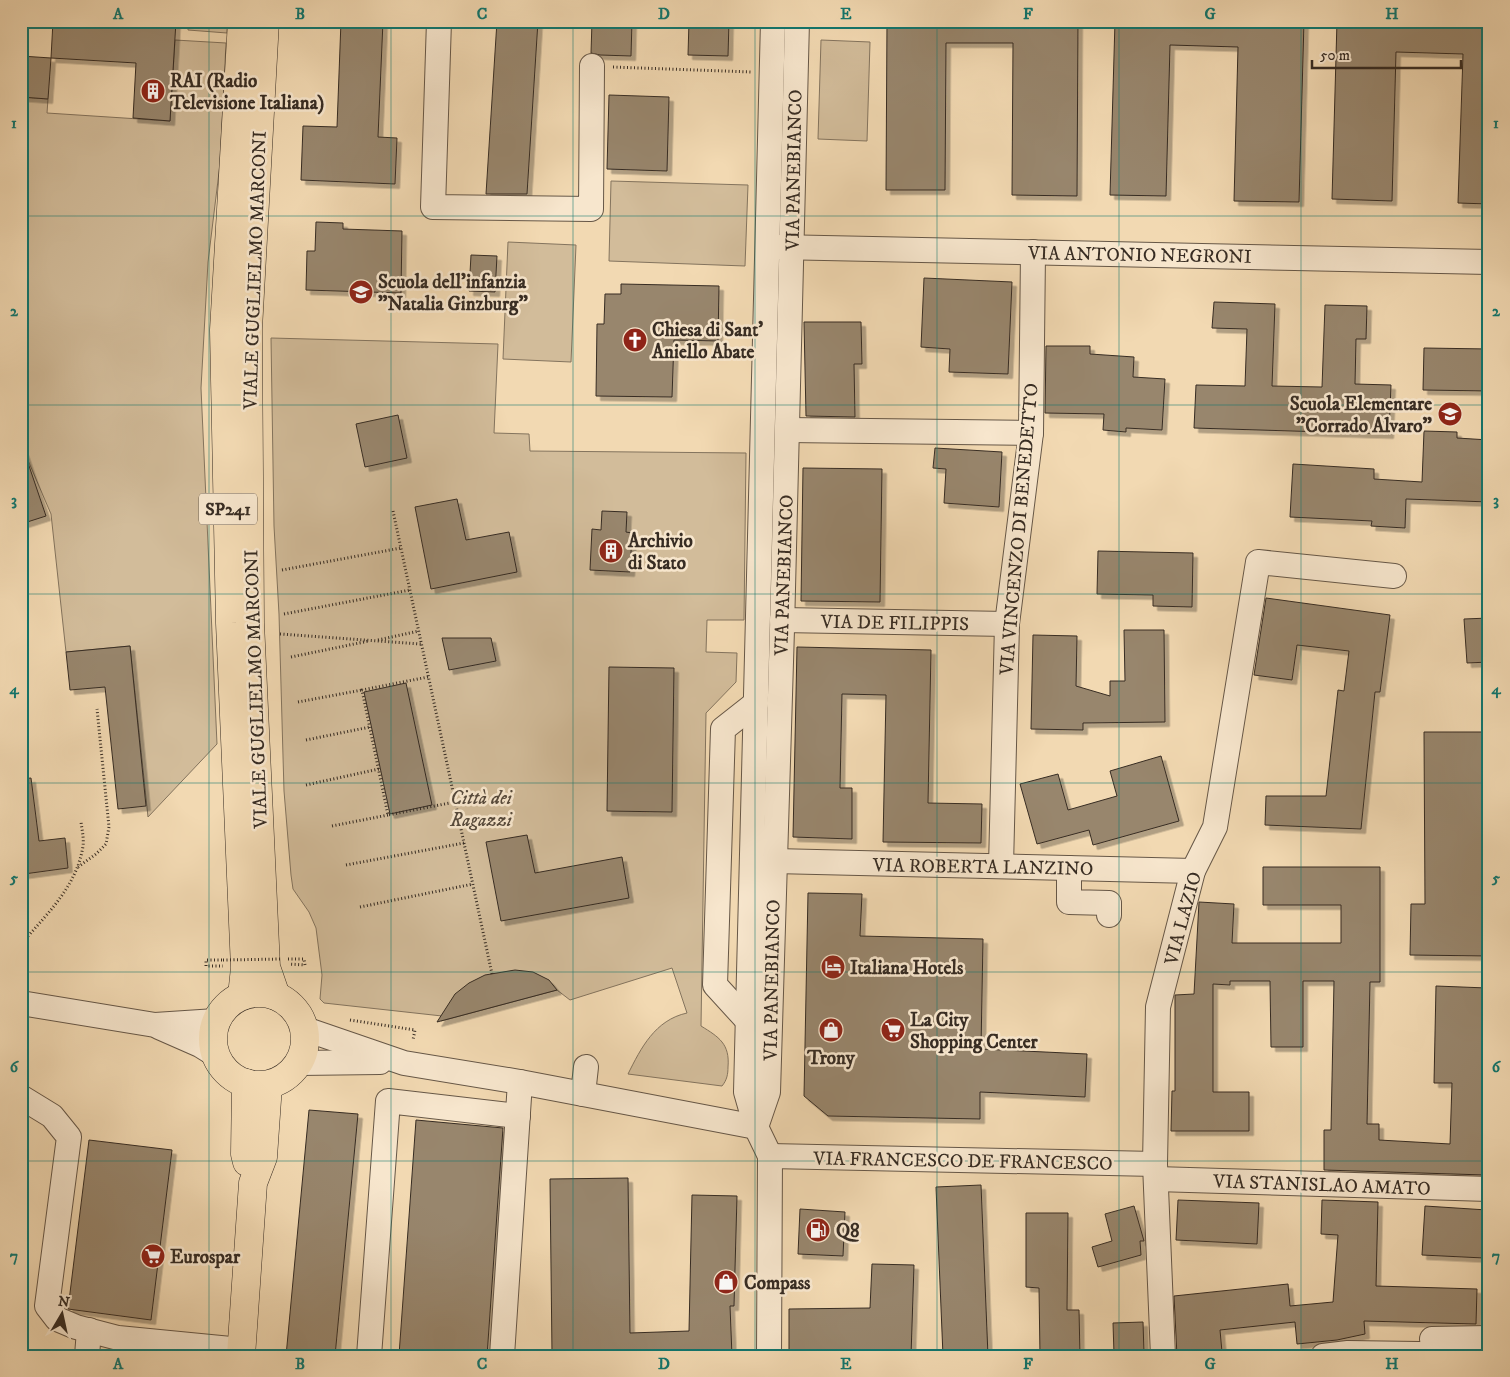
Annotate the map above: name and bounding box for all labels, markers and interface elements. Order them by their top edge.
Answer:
text: A [112,4,124,24]
text: B [295,4,305,24]
text: C [477,4,487,24]
text: D [658,4,670,24]
text: E [840,4,852,24]
text: F [1023,4,1033,24]
text: G [1204,4,1216,24]
text: H [1385,4,1399,24]
scale bar [1312,38,1461,70]
text: 50 m [1320,46,1350,65]
place label: RAI (Radio Televisione Italiana) [169,70,324,115]
building icon: RAI (Radio Televisione Italiana) [140,78,166,104]
street label: VIA PANEBIANCO [782,89,807,252]
text: 1 [11,113,17,133]
text: 1 [1493,113,1499,133]
street label: VIALE GUGLIELMO MARCONI [239,130,272,411]
street label: VIA ANTONIO NEGRONI [1027,242,1252,269]
place label: Scuola dell'infanzia "Natalia Ginzburg" [378,271,529,316]
school or university icon: Scuola dell'infanzia "Natalia Ginzburg" [348,279,374,305]
text: 2 [10,301,19,321]
text: 2 [1492,301,1501,321]
place label: Chiesa di Sant' Aniello Abate [651,319,763,364]
church icon: Chiesa di Sant' Aniello Abate [622,327,648,353]
street label: VIA VINCENZO DI BENEDETTO [995,382,1044,677]
place label: Scuola Elementare "Corrado Alvaro" [1290,393,1433,438]
school or university icon: Scuola Elementare "Corrado Alvaro" [1437,401,1463,427]
text: 3 [11,490,17,510]
text: 3 [1493,490,1499,510]
road number: SP241 [199,494,257,524]
street label: VIA PANEBIANCO [770,494,799,657]
place label: Archivio di Stato [627,530,693,575]
building icon: Archivio di Stato [598,538,624,564]
street label: VIALE GUGLIELMO MARCONI [240,549,273,830]
street label: VIA DE FILIPPIS [820,611,969,636]
text: 4 [8,679,19,699]
text: 4 [1490,679,1501,699]
park label: Città dei Ragazzi [449,787,513,832]
street label: VIA ROBERTA LANZINO [872,854,1093,881]
text: 5 [9,868,18,888]
text: 5 [1491,868,1500,888]
street label: VIA LAZIO [1160,869,1207,968]
street label: VIA PANEBIANCO [760,899,785,1062]
hotel icon: Italiana Hotels [820,954,846,980]
place label: Italiana Hotels [850,957,964,980]
place label: La City Shopping Center [910,1009,1039,1054]
shop icon: Trony [818,1017,844,1043]
supermarket icon: La City Shopping Center [880,1017,906,1043]
place label: Trony [806,1047,856,1070]
text: 6 [10,1057,20,1077]
text: 6 [1492,1057,1502,1077]
street label: VIA FRANCESCO DE FRANCESCO [812,1147,1113,1176]
street label: VIA STANISLAO AMATO [1212,1170,1431,1201]
fuel station icon: Q8 [805,1217,831,1243]
place label: Q8 [836,1220,860,1243]
supermarket icon: Eurospar [140,1243,166,1269]
text: 7 [10,1246,18,1266]
place label: Eurospar [170,1246,241,1269]
text: 7 [1492,1246,1500,1266]
shop icon: Compass [713,1269,739,1295]
place label: Compass [744,1272,811,1295]
north arrow [38,1290,88,1340]
text: N [57,1292,71,1312]
text: A [112,1354,124,1374]
text: B [295,1354,305,1374]
text: C [477,1354,487,1374]
text: D [658,1354,670,1374]
text: E [840,1354,852,1374]
text: F [1023,1354,1033,1374]
text: G [1204,1354,1216,1374]
text: H [1385,1354,1399,1374]

